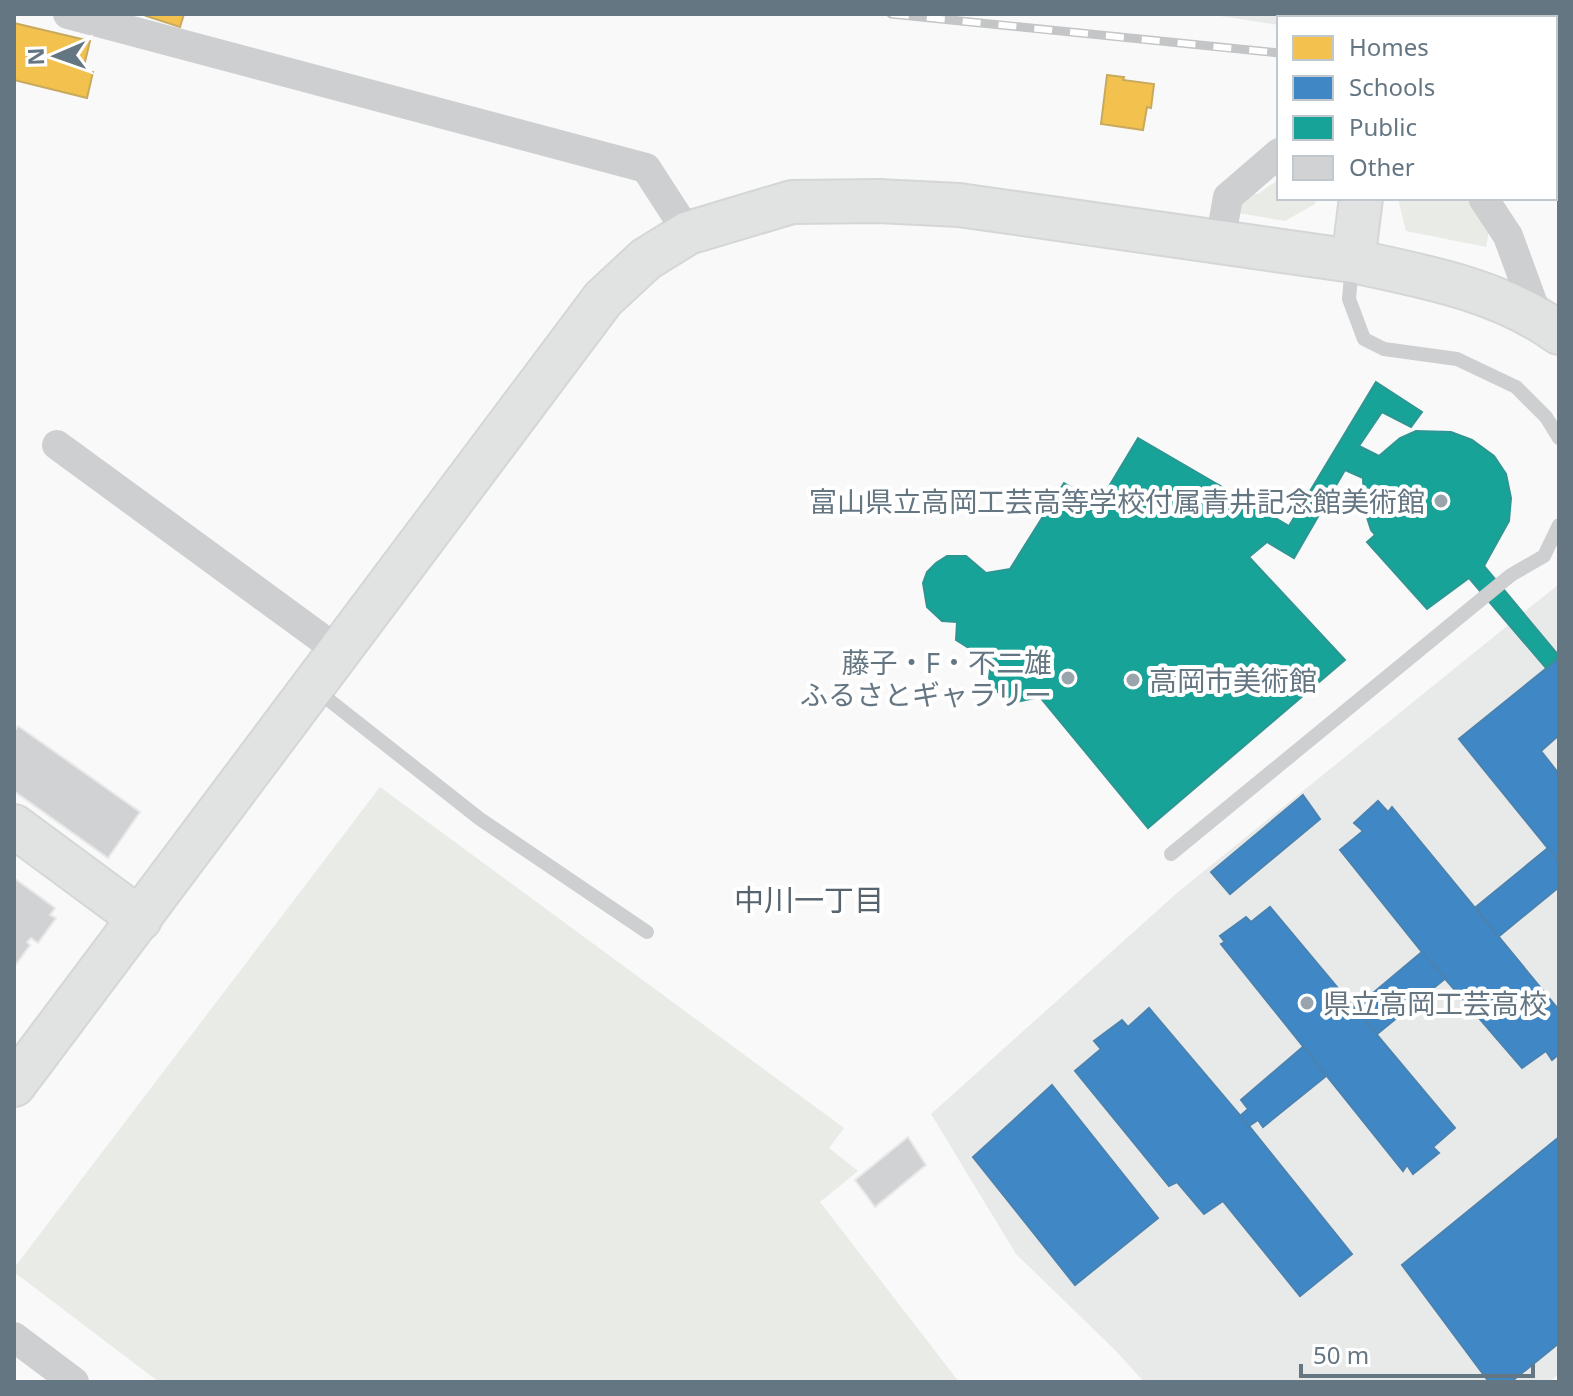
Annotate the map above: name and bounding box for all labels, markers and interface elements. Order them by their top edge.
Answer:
north arrow [16,16,96,96]
legend [1277,16,1557,200]
text: Homes [1349,30,1429,63]
text: N [20,47,50,66]
text: Schools [1349,70,1435,103]
text: Public [1349,110,1417,143]
text: Other [1349,150,1415,183]
place label: 富山県立高岡工芸高等学校付属青井記念館美術館 [809,482,1425,520]
marker: 富山県立高岡工芸高等学校付属青井記念館美術館 [1432,492,1450,510]
place label: 藤子・F・不二雄 ふるさとギャラリー [800,643,1052,713]
place label: 高岡市美術館 [1149,661,1317,699]
marker: 藤子・F・不二雄 ふるさとギャラリー [1059,669,1077,687]
marker: 高岡市美術館 [1124,671,1142,689]
district label: 中川一丁目 [734,879,884,920]
place label: 県立高岡工芸高校 [1323,984,1547,1022]
marker: 県立高岡工芸高校 [1298,994,1316,1012]
scale bar [1301,1328,1533,1378]
text: 50 m [1313,1338,1369,1371]

